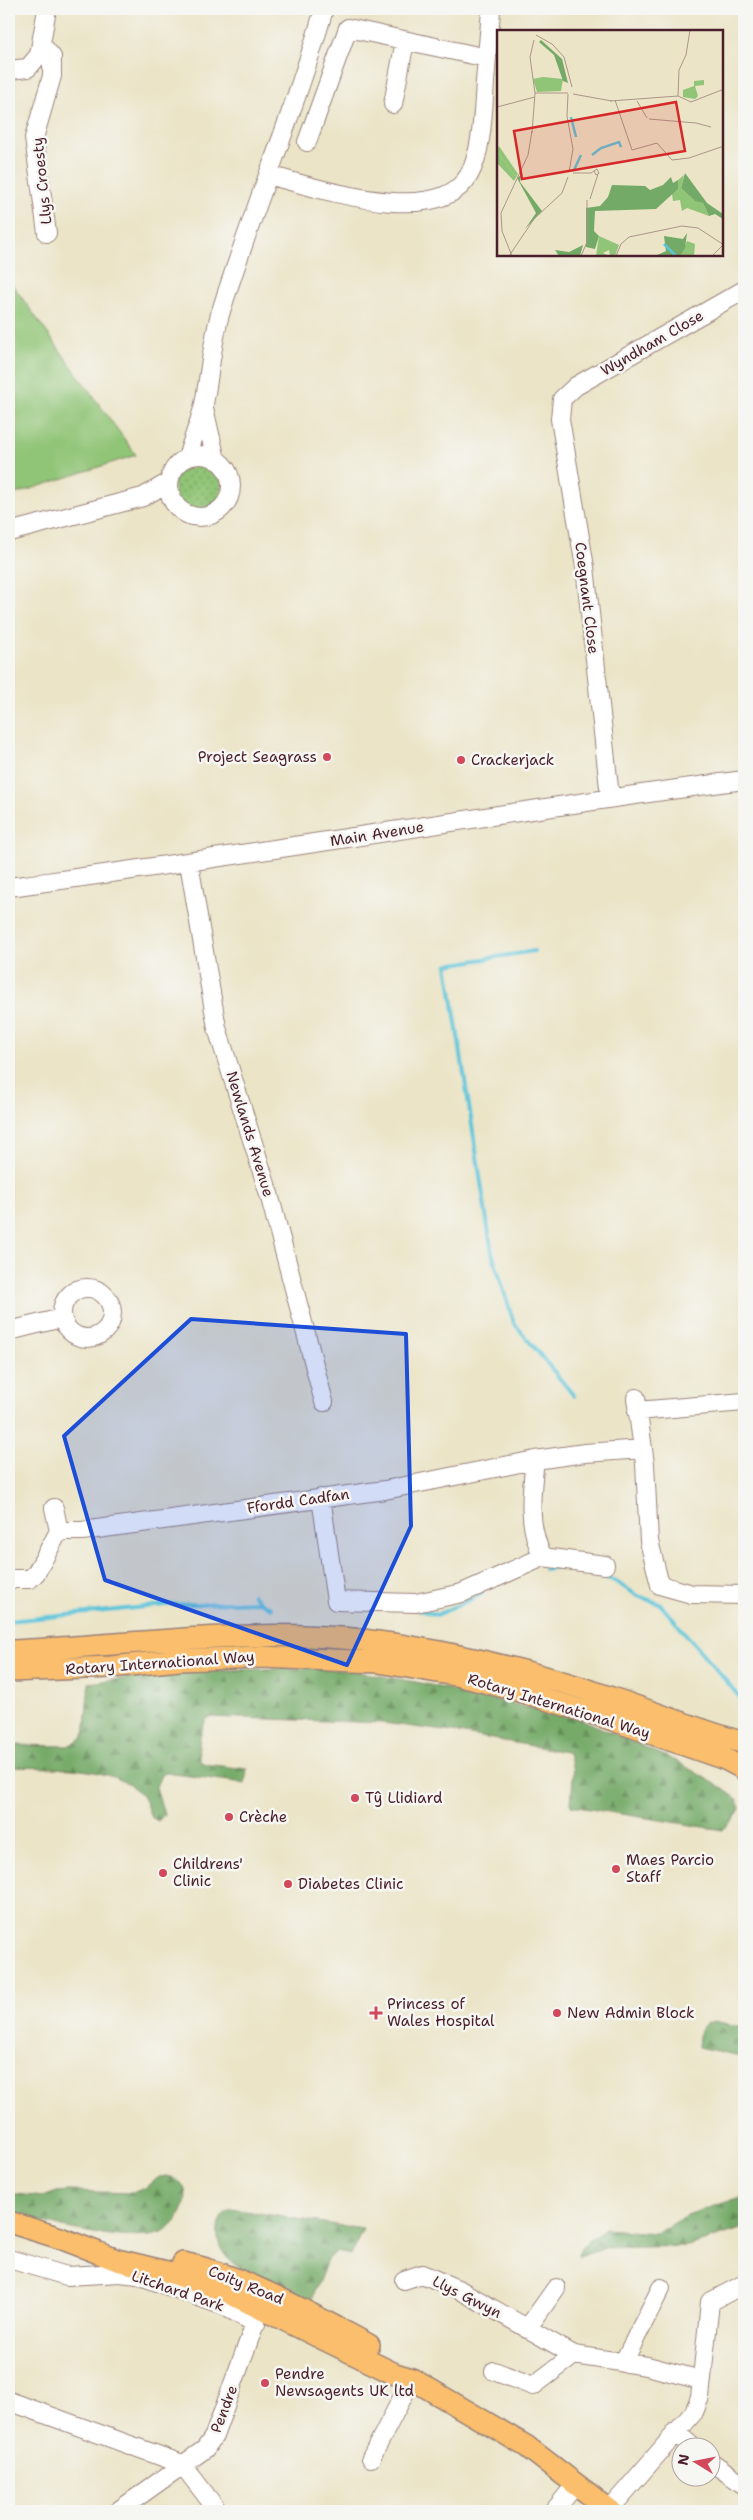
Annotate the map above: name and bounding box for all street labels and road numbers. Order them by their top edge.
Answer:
street label: Llys Croesty [27,137,57,225]
street label: Wyndham Close [597,305,707,381]
street label: Coegnant Close [570,541,604,655]
street label: Main Avenue [329,817,425,851]
street label: Newlands Avenue [221,1069,279,1199]
street label: Ffordd Cadfan [246,1484,350,1518]
street label: Rotary International Way [65,1646,255,1680]
street label: Rotary International Way [465,1669,653,1743]
street label: Coity Road [205,2261,287,2309]
street label: Litchard Park [129,2266,227,2316]
street label: Llys Gwyn [429,2271,505,2323]
street label: Pendre [206,2382,242,2436]

